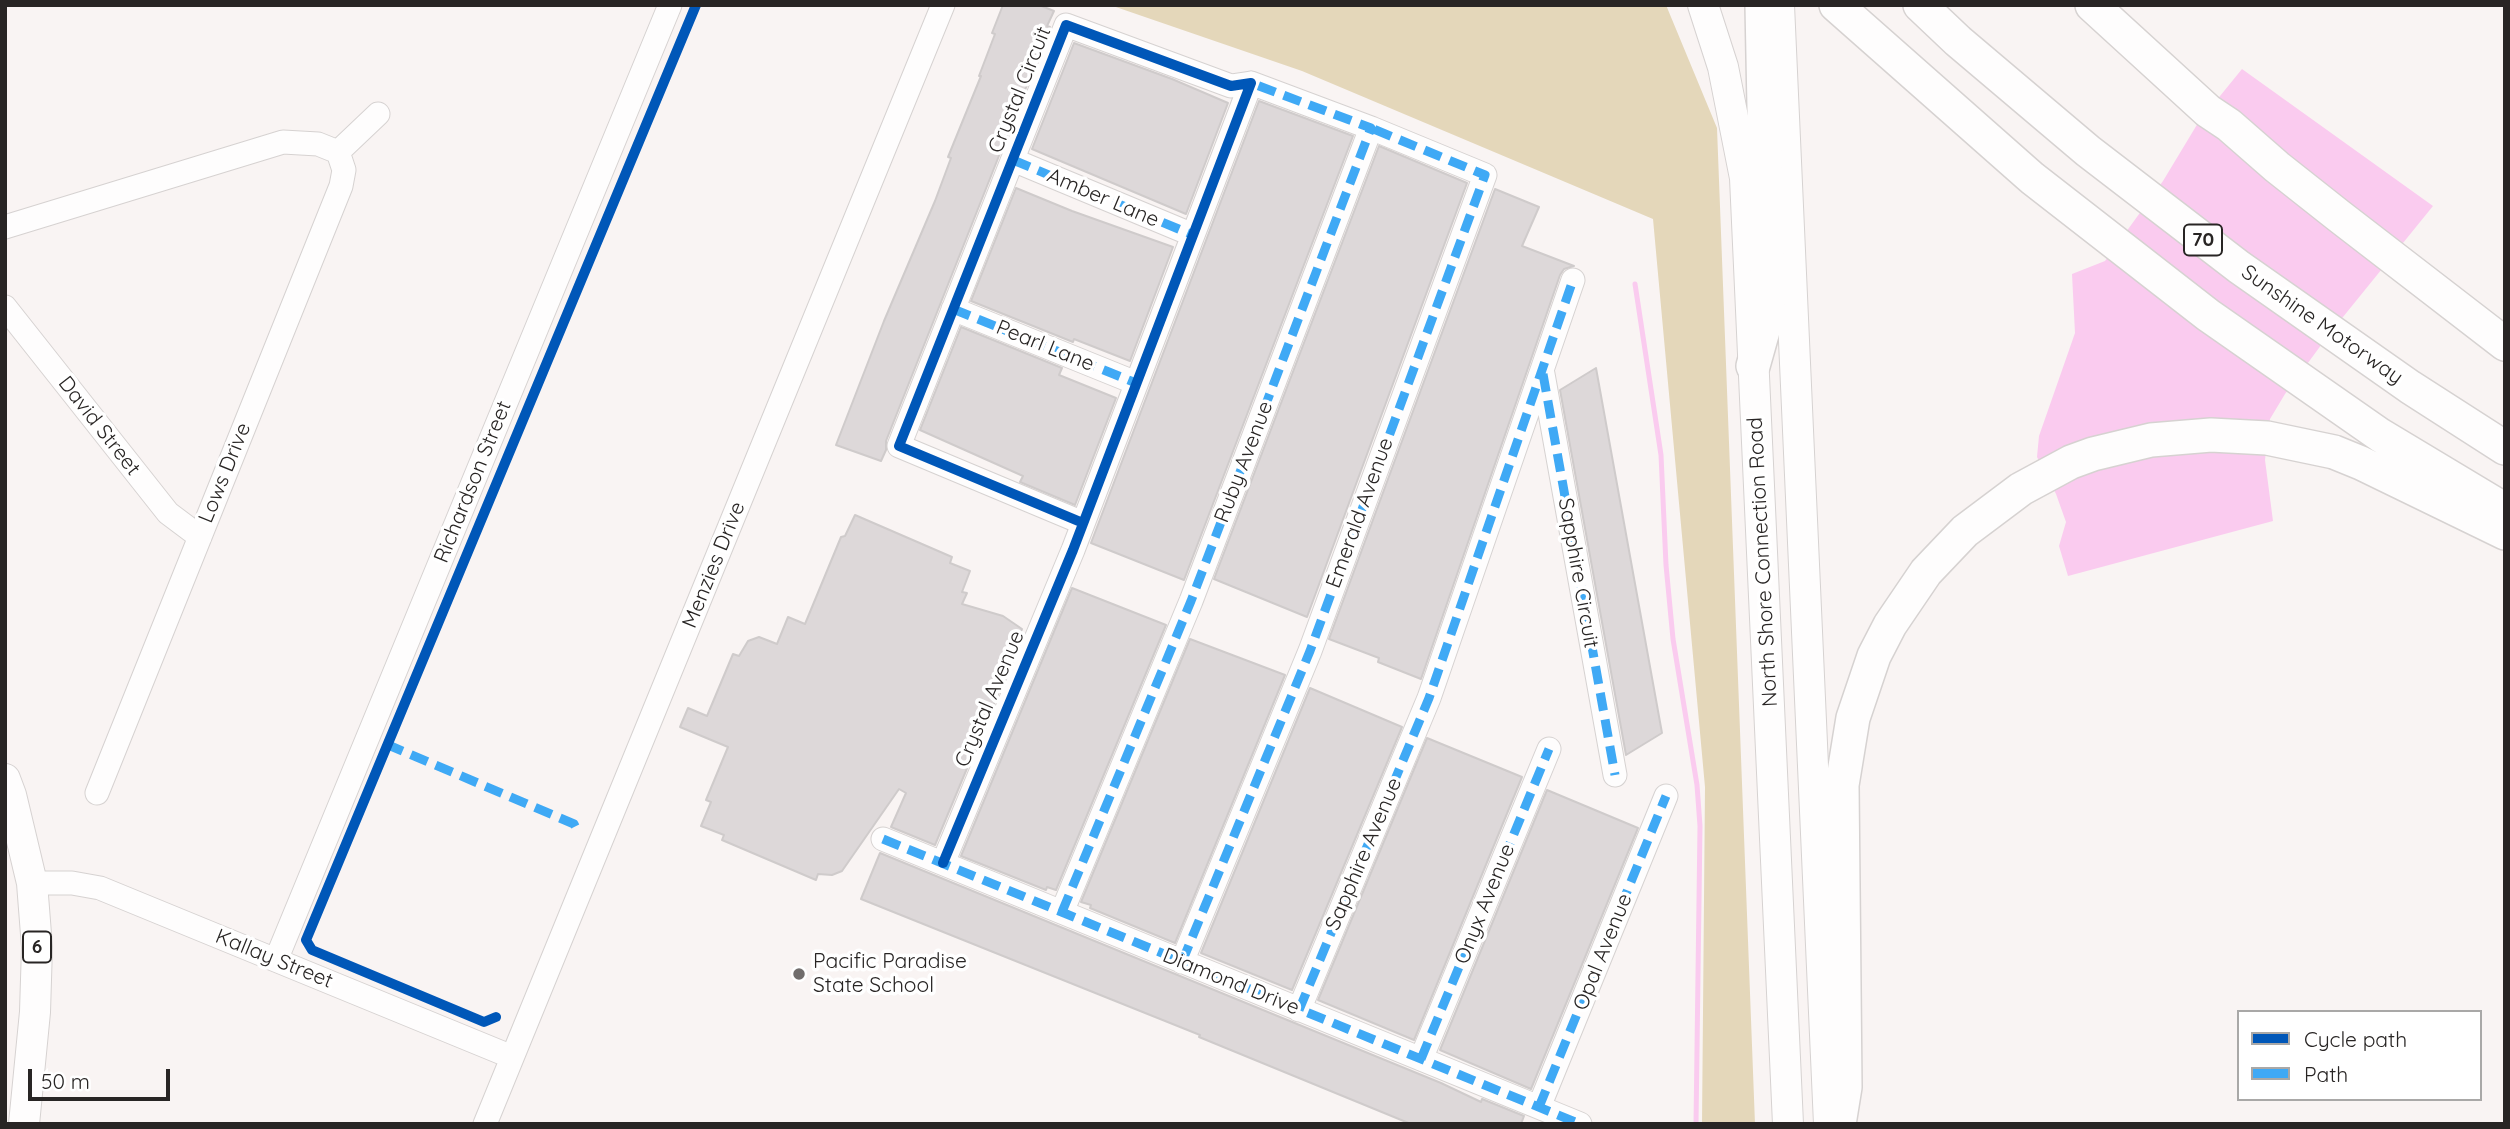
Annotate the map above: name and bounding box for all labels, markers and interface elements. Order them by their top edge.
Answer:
street label: Crystal Circuit [983,23,1057,157]
street label: Amber Lane [1043,163,1163,233]
road number: 70 [2184,224,2222,256]
street label: Sunshine Motorway [2236,260,2408,390]
street label: Pearl Lane [992,315,1098,377]
street label: David Street [52,371,146,481]
street label: Richardson Street [429,397,517,567]
street label: Ruby Avenue [1209,398,1279,526]
street label: North Shore Connection Road [1743,416,1783,708]
street label: Lows Drive [194,419,256,527]
street label: Emerald Avenue [1321,434,1399,592]
street label: Sapphire Circuit [1552,496,1604,650]
street label: Menzies Drive [677,498,751,632]
street label: Crystal Avenue [950,627,1030,771]
street label: Sapphire Avenue [1320,774,1408,934]
street label: Onyx Avenue [1449,840,1521,968]
street label: Opal Avenue [1568,890,1638,1014]
street label: Kallay Street [212,924,336,994]
road number: 6 [23,931,51,962]
street label: Diamond Drive [1159,943,1303,1021]
place label: Pacific Paradise State School [813,949,967,999]
marker: Pacific Paradise State School [791,966,807,982]
legend [2237,1010,2482,1101]
text: Cycle path [2304,1026,2407,1052]
scale bar [32,1056,173,1100]
text: Path [2304,1061,2348,1087]
text: 50 m [41,1068,90,1094]

